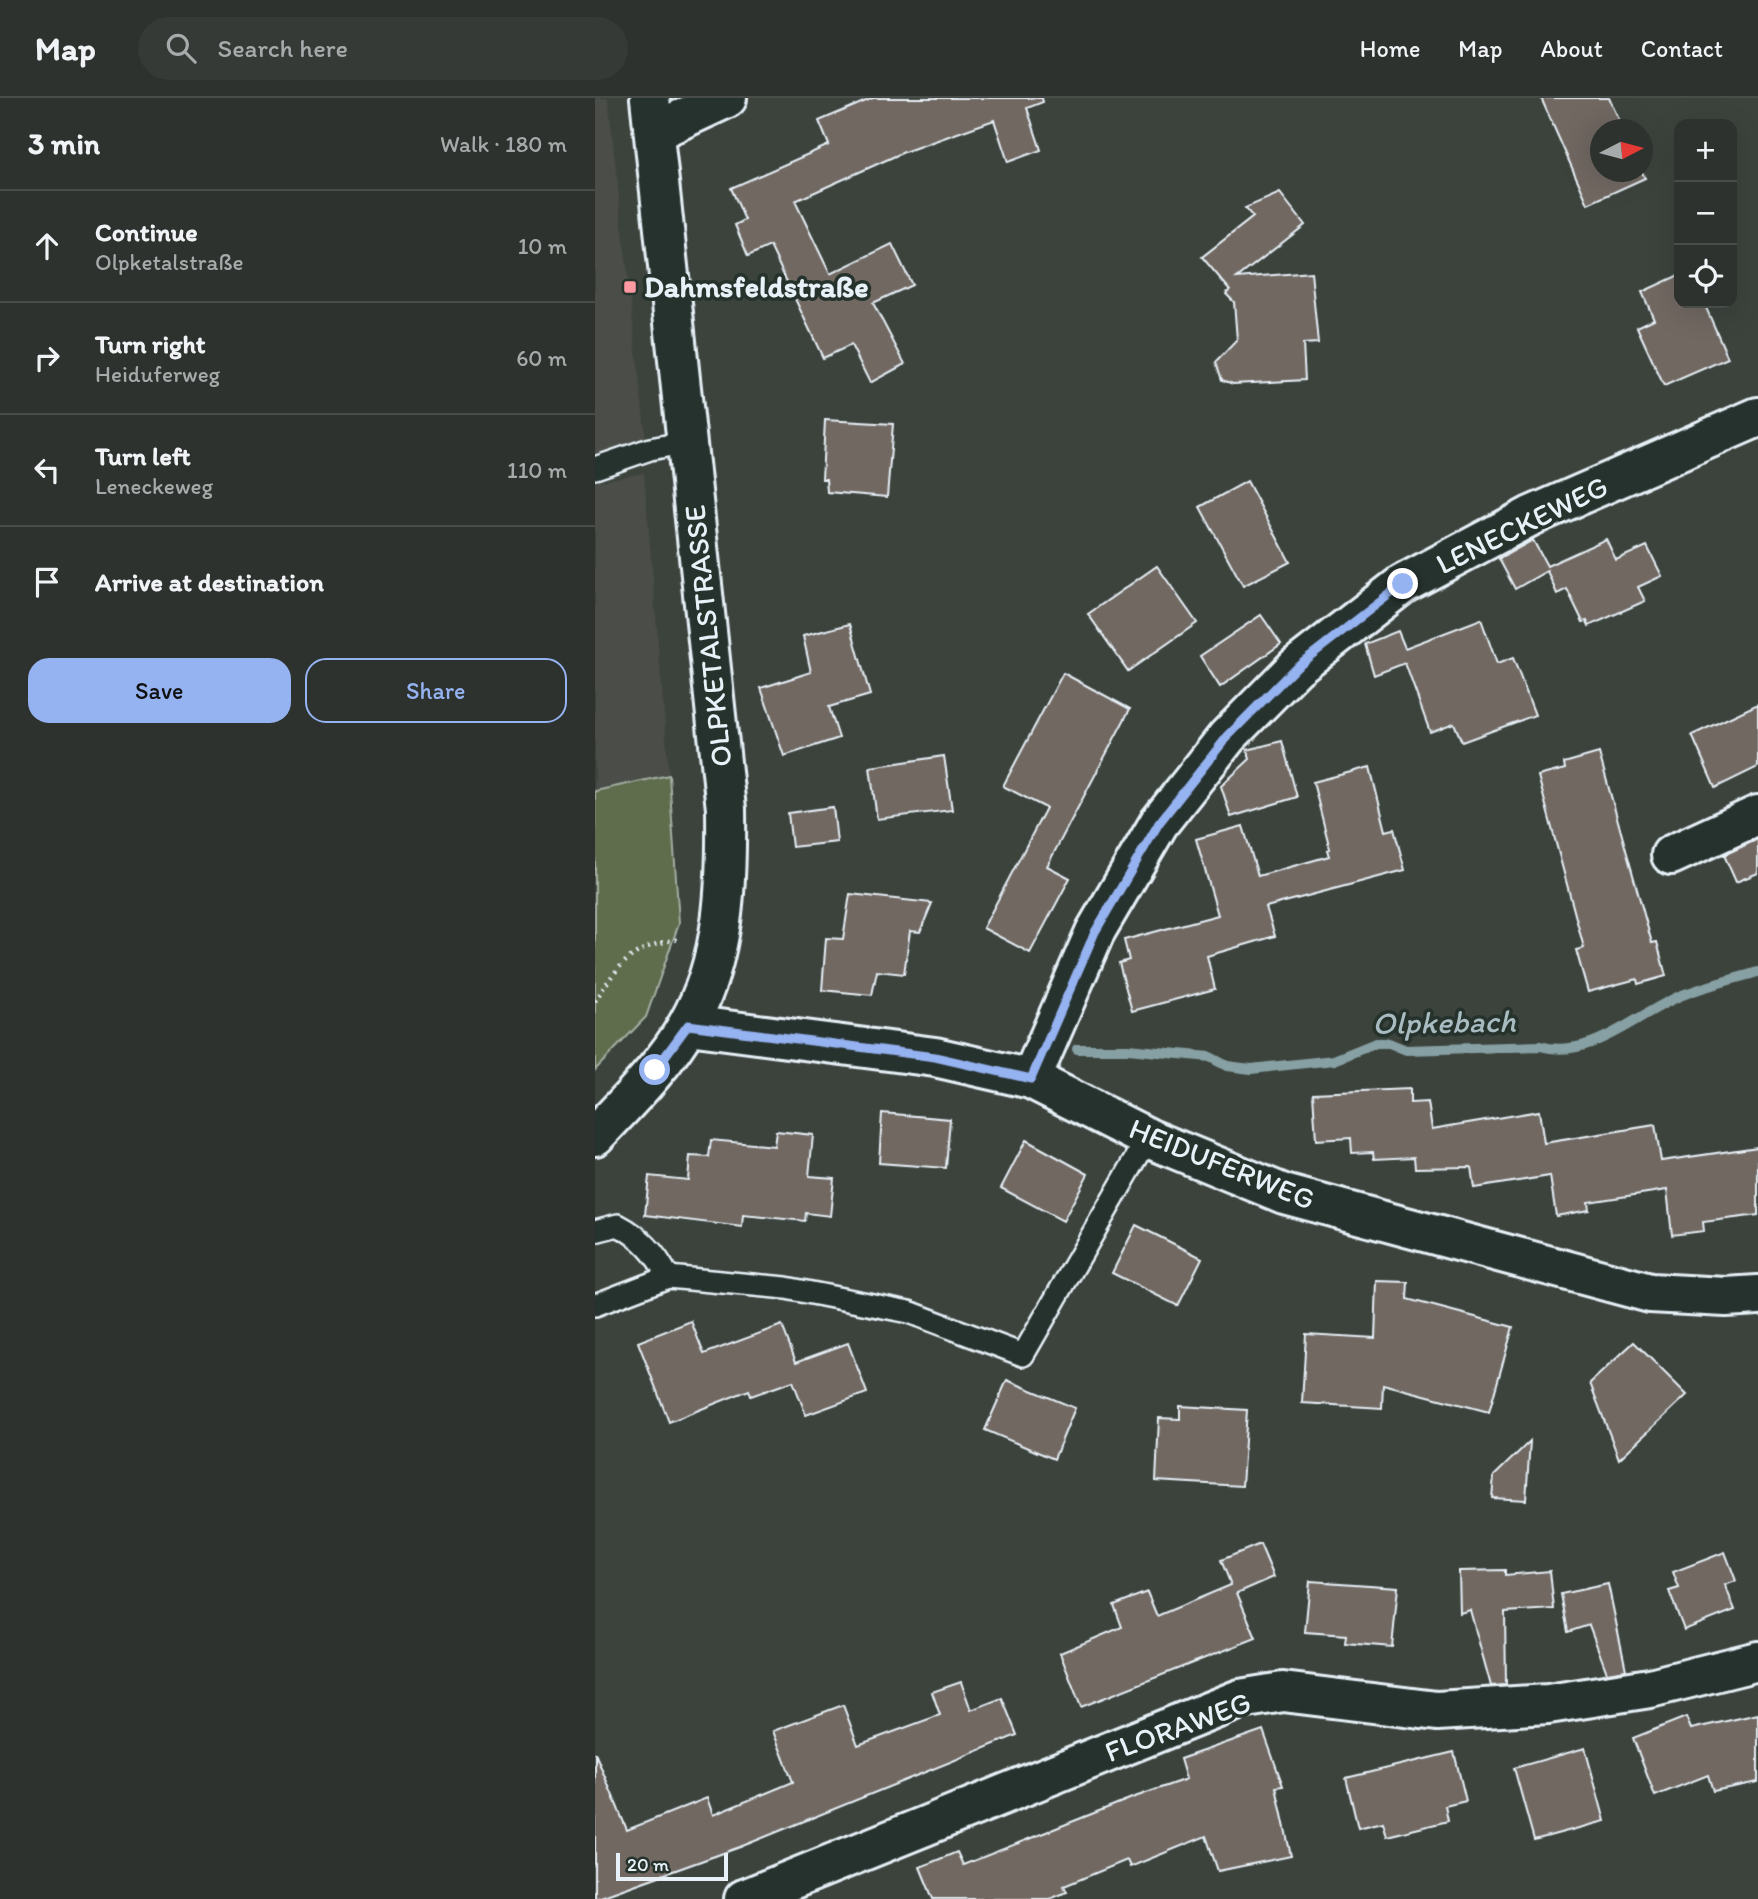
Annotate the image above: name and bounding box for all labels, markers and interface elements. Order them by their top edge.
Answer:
search box [138,17,628,80]
text: Map [35,29,96,68]
icon: search [162,29,200,67]
text: Search here [218,32,348,64]
text: Home [1360,34,1420,63]
text: Map [1458,34,1502,63]
text: About [1540,34,1603,63]
text: Contact [1641,34,1723,63]
north arrow [1590,119,1653,182]
map controls [1674,119,1737,308]
button: + [1674,119,1737,182]
text: 3 min [28,125,100,162]
text: Walk · 180 m [440,130,567,158]
button: − [1674,182,1737,245]
text: Continue [95,216,198,248]
icon: ahead [28,227,66,265]
text: 10 m [518,232,567,260]
button: locate [1674,245,1737,308]
text: Olpketalstraße [95,248,244,276]
place label: Dahmsfeldstraße [644,268,868,305]
marker: Dahmsfeldstraße [622,279,638,295]
text: Turn right [95,328,206,360]
icon: right [28,339,66,377]
text: 60 m [516,344,567,372]
text: Heiduferweg [95,360,220,388]
text: Turn left [95,440,191,472]
icon: left [28,451,66,489]
text: 110 m [507,456,567,484]
street label: LENECKEWEG [1430,467,1614,582]
text: Leneckeweg [95,472,213,500]
street label: OLPKETALSTRASSE [675,503,740,769]
icon: arrive [28,563,66,601]
text: Arrive at destination [95,566,324,598]
route end [1387,568,1418,599]
button: Save [28,658,291,723]
button: Share [305,658,567,723]
water label: Olpkebach [1372,1002,1516,1042]
route start [639,1054,670,1085]
street label: HEIDUFERWEG [1124,1109,1320,1218]
street label: FLORAWEG [1100,1683,1256,1770]
scale bar [616,1850,728,1882]
text: 20 m [627,1853,669,1876]

